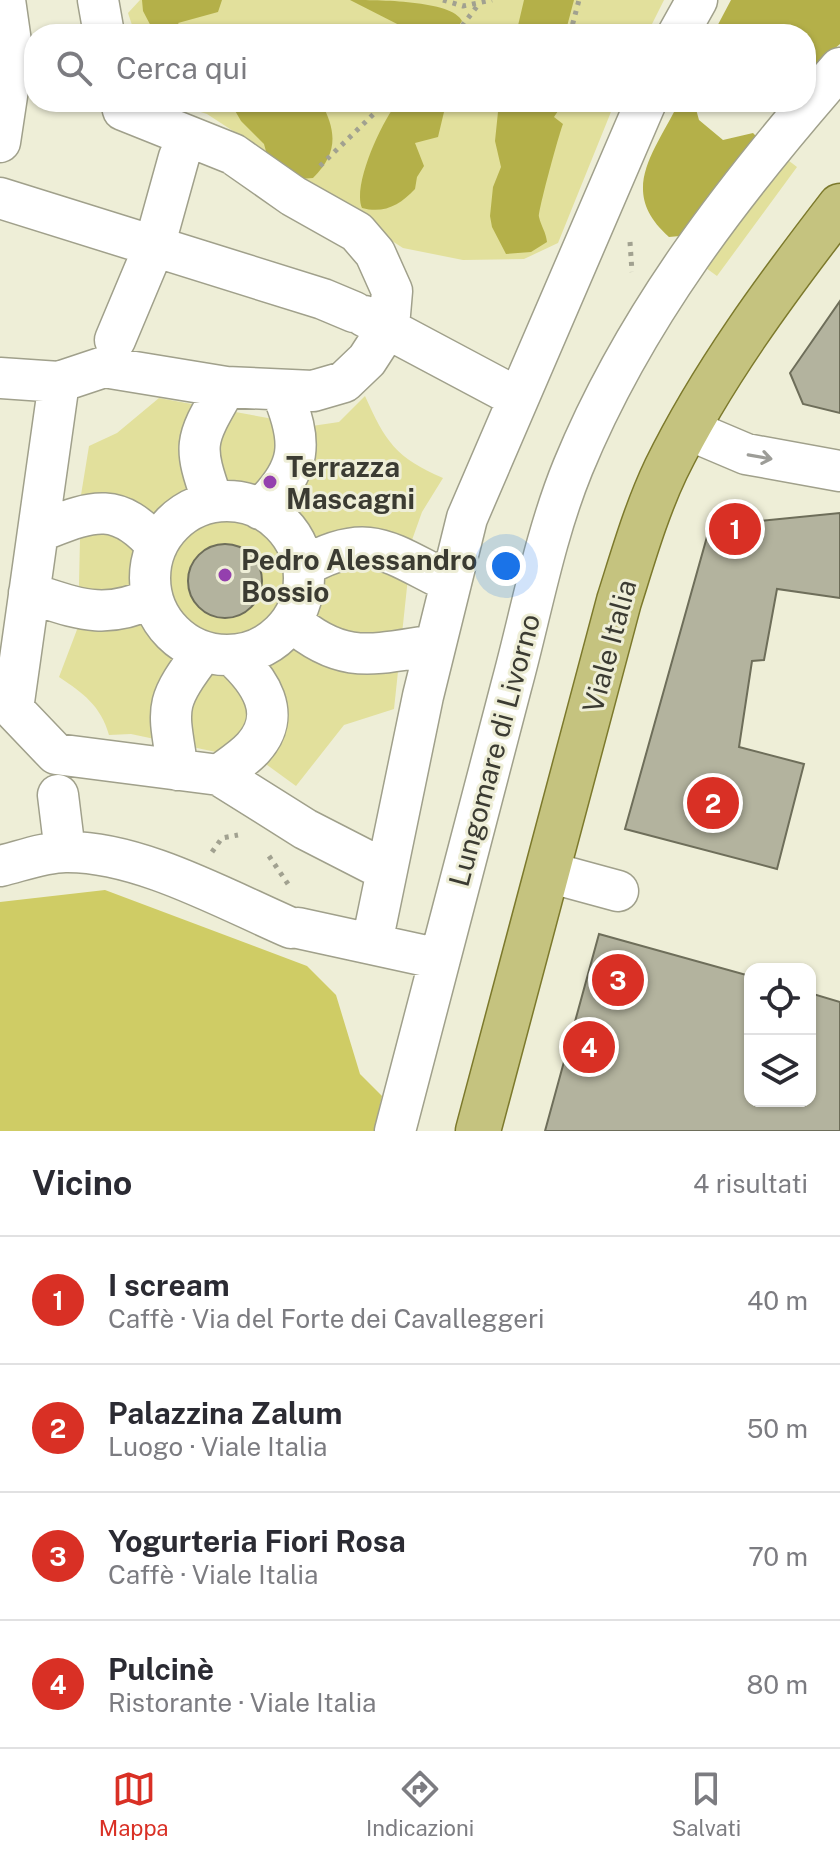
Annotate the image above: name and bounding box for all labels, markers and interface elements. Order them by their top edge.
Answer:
search box [24,24,816,112]
icon: search [52,46,96,90]
text: Cerca qui [116,50,248,86]
place label: Terrazza Mascagni [286,450,415,515]
one-way arrow [747,450,772,465]
marker: Terrazza Mascagni [261,473,279,491]
pin: 1 [709,499,761,559]
place label: Pedro Alessandro Bossio [241,543,477,608]
your location [486,546,526,586]
marker: Pedro Alessandro Bossio [216,566,234,584]
street label: Viale Italia [575,576,643,716]
street label: Lungomare di Livorno [442,610,546,890]
pin: 2 [687,773,739,833]
pin: 3 [592,950,644,1010]
map controls [744,963,816,1107]
button: locate [744,963,816,1035]
pin: 4 [563,1017,615,1077]
button: layers [744,1035,816,1107]
text: Vicino [32,1163,132,1203]
text: 4 risultati [693,1168,808,1199]
text: I scream [108,1267,230,1303]
text: 1 [52,1285,64,1316]
text: 40 m [747,1285,808,1316]
text: Caffè · Via del Forte dei Cavalleggeri [108,1303,545,1334]
text: Palazzina Zalum [108,1395,342,1431]
text: 2 [50,1413,66,1444]
text: 50 m [747,1413,808,1444]
text: Luogo · Viale Italia [108,1431,327,1462]
text: Yogurteria Fiori Rosa [108,1523,406,1559]
text: 3 [49,1541,67,1572]
text: 70 m [748,1541,808,1572]
text: Caffè · Viale Italia [108,1559,318,1590]
text: Pulcinè [108,1651,214,1687]
text: 4 [49,1669,67,1700]
text: 80 m [747,1669,808,1700]
text: Ristorante · Viale Italia [108,1687,376,1718]
tab: Mappa [99,1767,169,1841]
tab: Indicazioni [366,1767,474,1841]
tab: Salvati [672,1767,741,1841]

